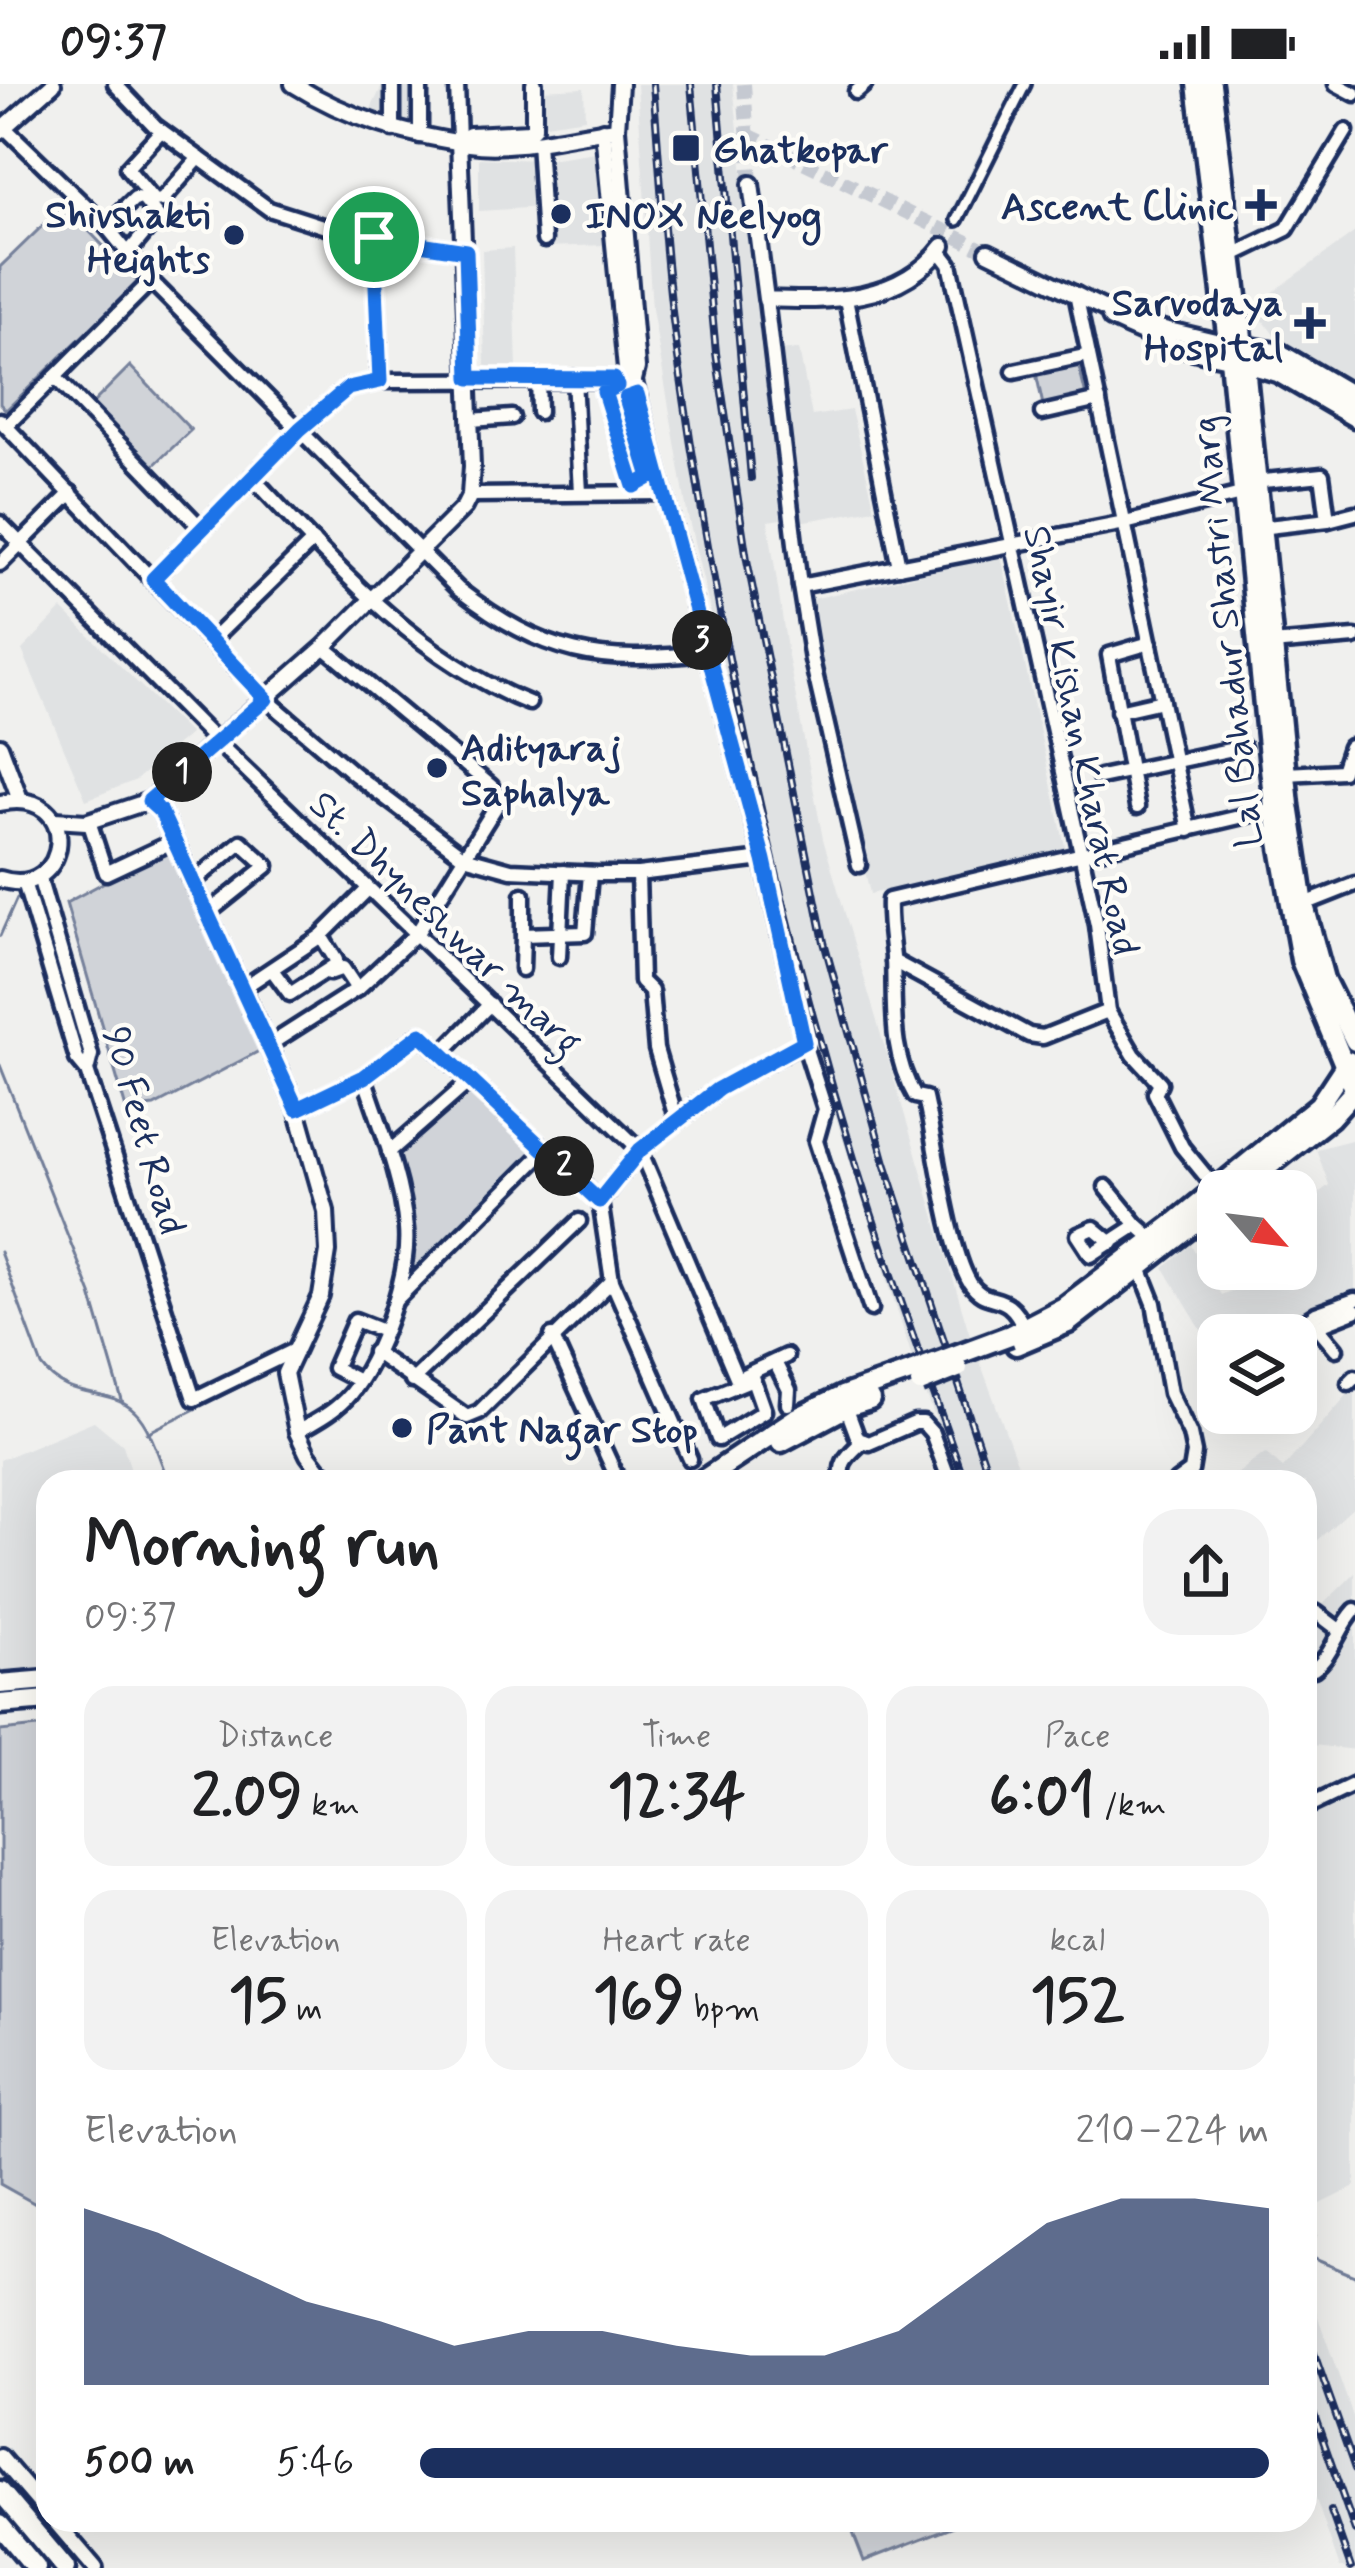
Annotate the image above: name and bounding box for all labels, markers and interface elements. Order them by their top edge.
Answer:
text: 09:37 [60,13,167,72]
place label: Ghatkopar [713,126,889,177]
marker: Ghatkopar [670,132,702,164]
place label: Ascent Clinic [1001,183,1234,234]
pin [323,186,425,288]
marker: Ascent Clinic [1245,189,1277,221]
place label: Shivshakti Heights [45,191,211,287]
place label: INOX Neelyog [585,192,822,246]
marker: INOX Neelyog [548,201,574,227]
icon: arrive [341,204,407,270]
marker: Shivshakti Heights [221,222,247,248]
place label: Sarvodaya Hospital [1112,279,1283,375]
marker: Sarvodaya Hospital [1294,307,1326,339]
street label: Lal Bahadur Shastri Marg [1180,414,1276,850]
street label: Shayir Kishan Kharat Road [1009,521,1150,960]
pin: 3 [672,610,732,670]
text: 3 [695,618,709,662]
place label: Adityaraj Saphalya [461,724,621,820]
pin: 1 [152,742,212,802]
text: 1 [175,750,189,794]
marker: Adityaraj Saphalya [424,755,450,781]
street label: St. Dhyneshwar marg [295,781,592,1071]
street label: 90 Feet Road [89,1021,197,1241]
pin: 2 [534,1136,594,1196]
text: 2 [556,1144,572,1188]
north arrow [1197,1170,1317,1290]
map controls [1197,1170,1317,1434]
button: layers [1197,1314,1317,1434]
place label: Pant Nagar Stop [426,1406,698,1461]
marker: Pant Nagar Stop [389,1415,415,1441]
text: Morning run [84,1504,440,1590]
button: share [1143,1509,1269,1635]
text: 09:37 [84,1592,177,1643]
text: Distance [218,1715,334,1759]
text: Time [642,1715,711,1759]
text: Pace [1045,1715,1110,1759]
text: 2.09 [191,1759,303,1838]
text: 12:34 [607,1759,746,1838]
text: 6:01 [989,1759,1095,1838]
text: km [303,1784,360,1828]
text: /km [1095,1784,1166,1828]
text: Elevation [211,1919,340,1963]
text: Heart rate [602,1919,751,1963]
text: kcal [1050,1919,1105,1963]
text: 15 [229,1963,287,2042]
text: 169 [593,1963,685,2042]
text: 152 [1030,1963,1125,2042]
text: m [287,1988,323,2032]
text: bpm [685,1988,760,2032]
text: Elevation [84,2106,238,2157]
text: 210–224 m [1075,2106,1269,2157]
text: 500 m [84,2438,195,2489]
text: 5:46 [276,2438,354,2489]

